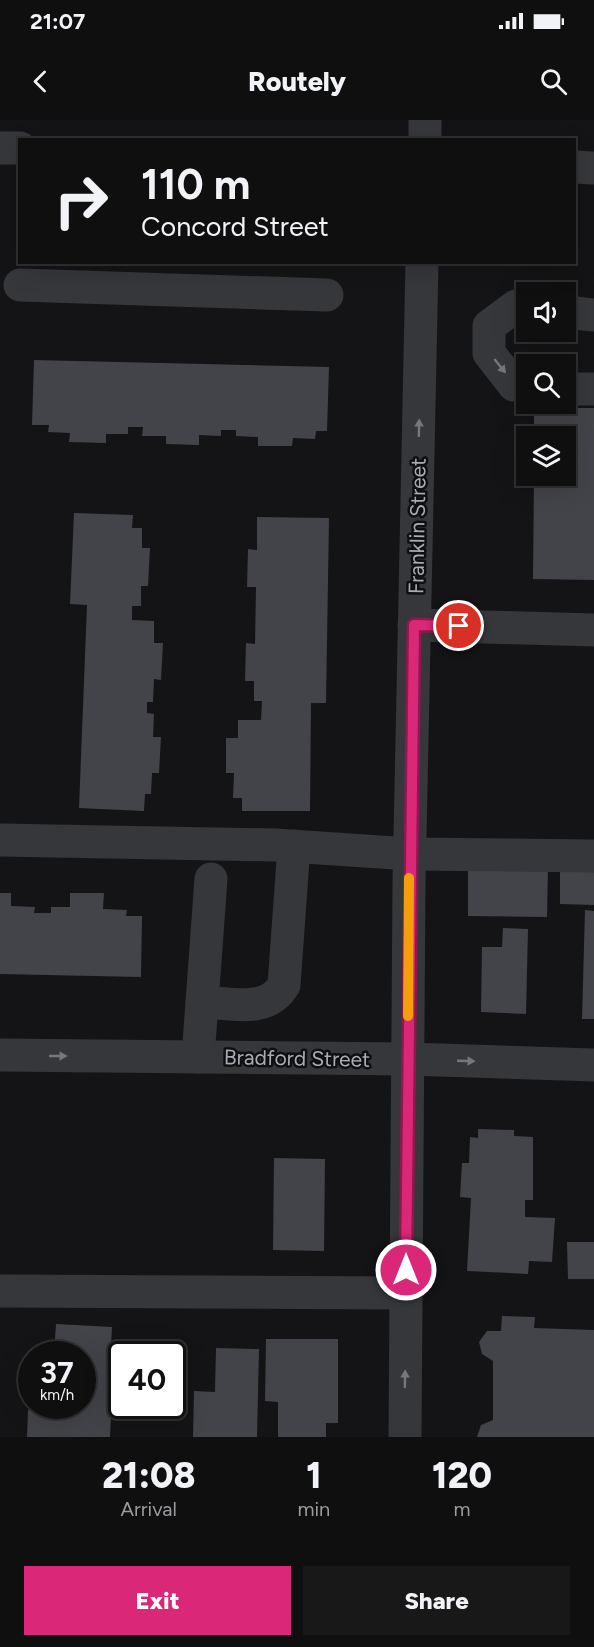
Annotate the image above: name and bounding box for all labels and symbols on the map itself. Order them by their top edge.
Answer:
one-way arrow [493,358,506,374]
one-way arrow [414,418,423,437]
street label: Franklin Street [403,458,431,594]
pin [433,600,484,651]
street label: Bradford Street [224,1044,370,1072]
one-way arrow [49,1051,68,1061]
one-way arrow [457,1056,476,1065]
position arrow [374,1238,438,1302]
speed limit sign: 40 [108,1341,186,1419]
one-way arrow [400,1369,410,1388]

